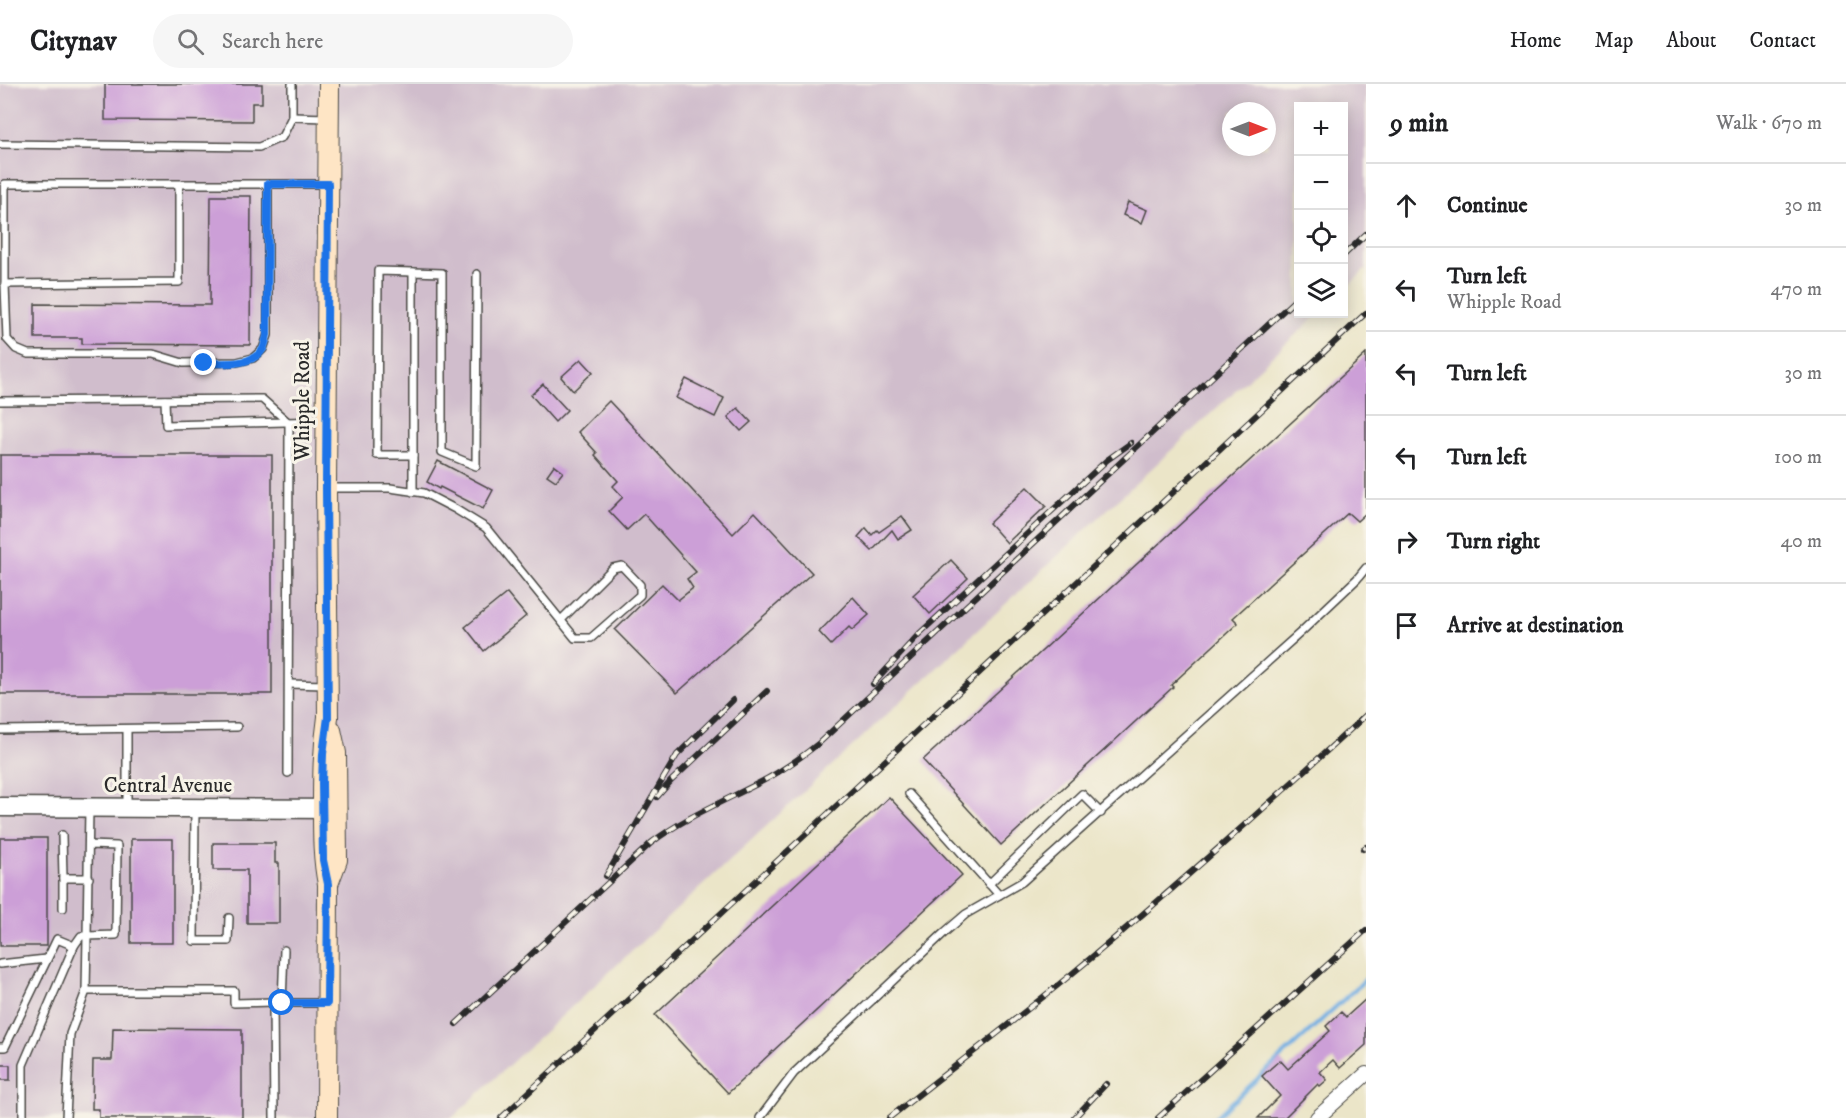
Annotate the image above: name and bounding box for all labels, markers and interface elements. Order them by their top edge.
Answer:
search box [153,14,573,68]
text: Citynav [30,24,117,59]
icon: search [174,25,207,58]
text: Search here [222,28,323,55]
text: Home [1510,28,1562,54]
text: Map [1595,28,1633,54]
text: About [1666,28,1717,54]
text: Contact [1750,28,1816,54]
north arrow [1222,102,1276,156]
map controls [1294,102,1348,318]
button: + [1294,102,1348,156]
text: 9 min [1390,107,1448,140]
text: Walk · 670 m [1716,111,1822,136]
button: − [1294,156,1348,210]
icon: ahead [1390,189,1423,222]
text: Continue [1447,192,1528,219]
text: 30 m [1784,193,1822,218]
button: locate [1294,210,1348,264]
text: Turn left [1447,263,1527,290]
button: layers [1294,264,1348,318]
icon: left [1390,273,1423,306]
text: 470 m [1771,277,1822,302]
text: Whipple Road [1447,290,1561,315]
street label: Whipple Road [290,340,316,462]
route end [190,349,216,375]
icon: left [1390,357,1423,390]
text: Turn left [1447,360,1527,387]
text: 30 m [1784,361,1822,386]
icon: left [1390,441,1423,474]
text: Turn left [1447,444,1527,471]
text: 100 m [1774,445,1822,470]
icon: right [1390,525,1423,558]
text: Turn right [1447,528,1540,555]
text: 40 m [1780,529,1822,554]
icon: arrive [1390,609,1423,642]
text: Arrive at destination [1447,612,1624,639]
street label: Central Avenue [104,773,232,799]
route start [268,989,294,1015]

